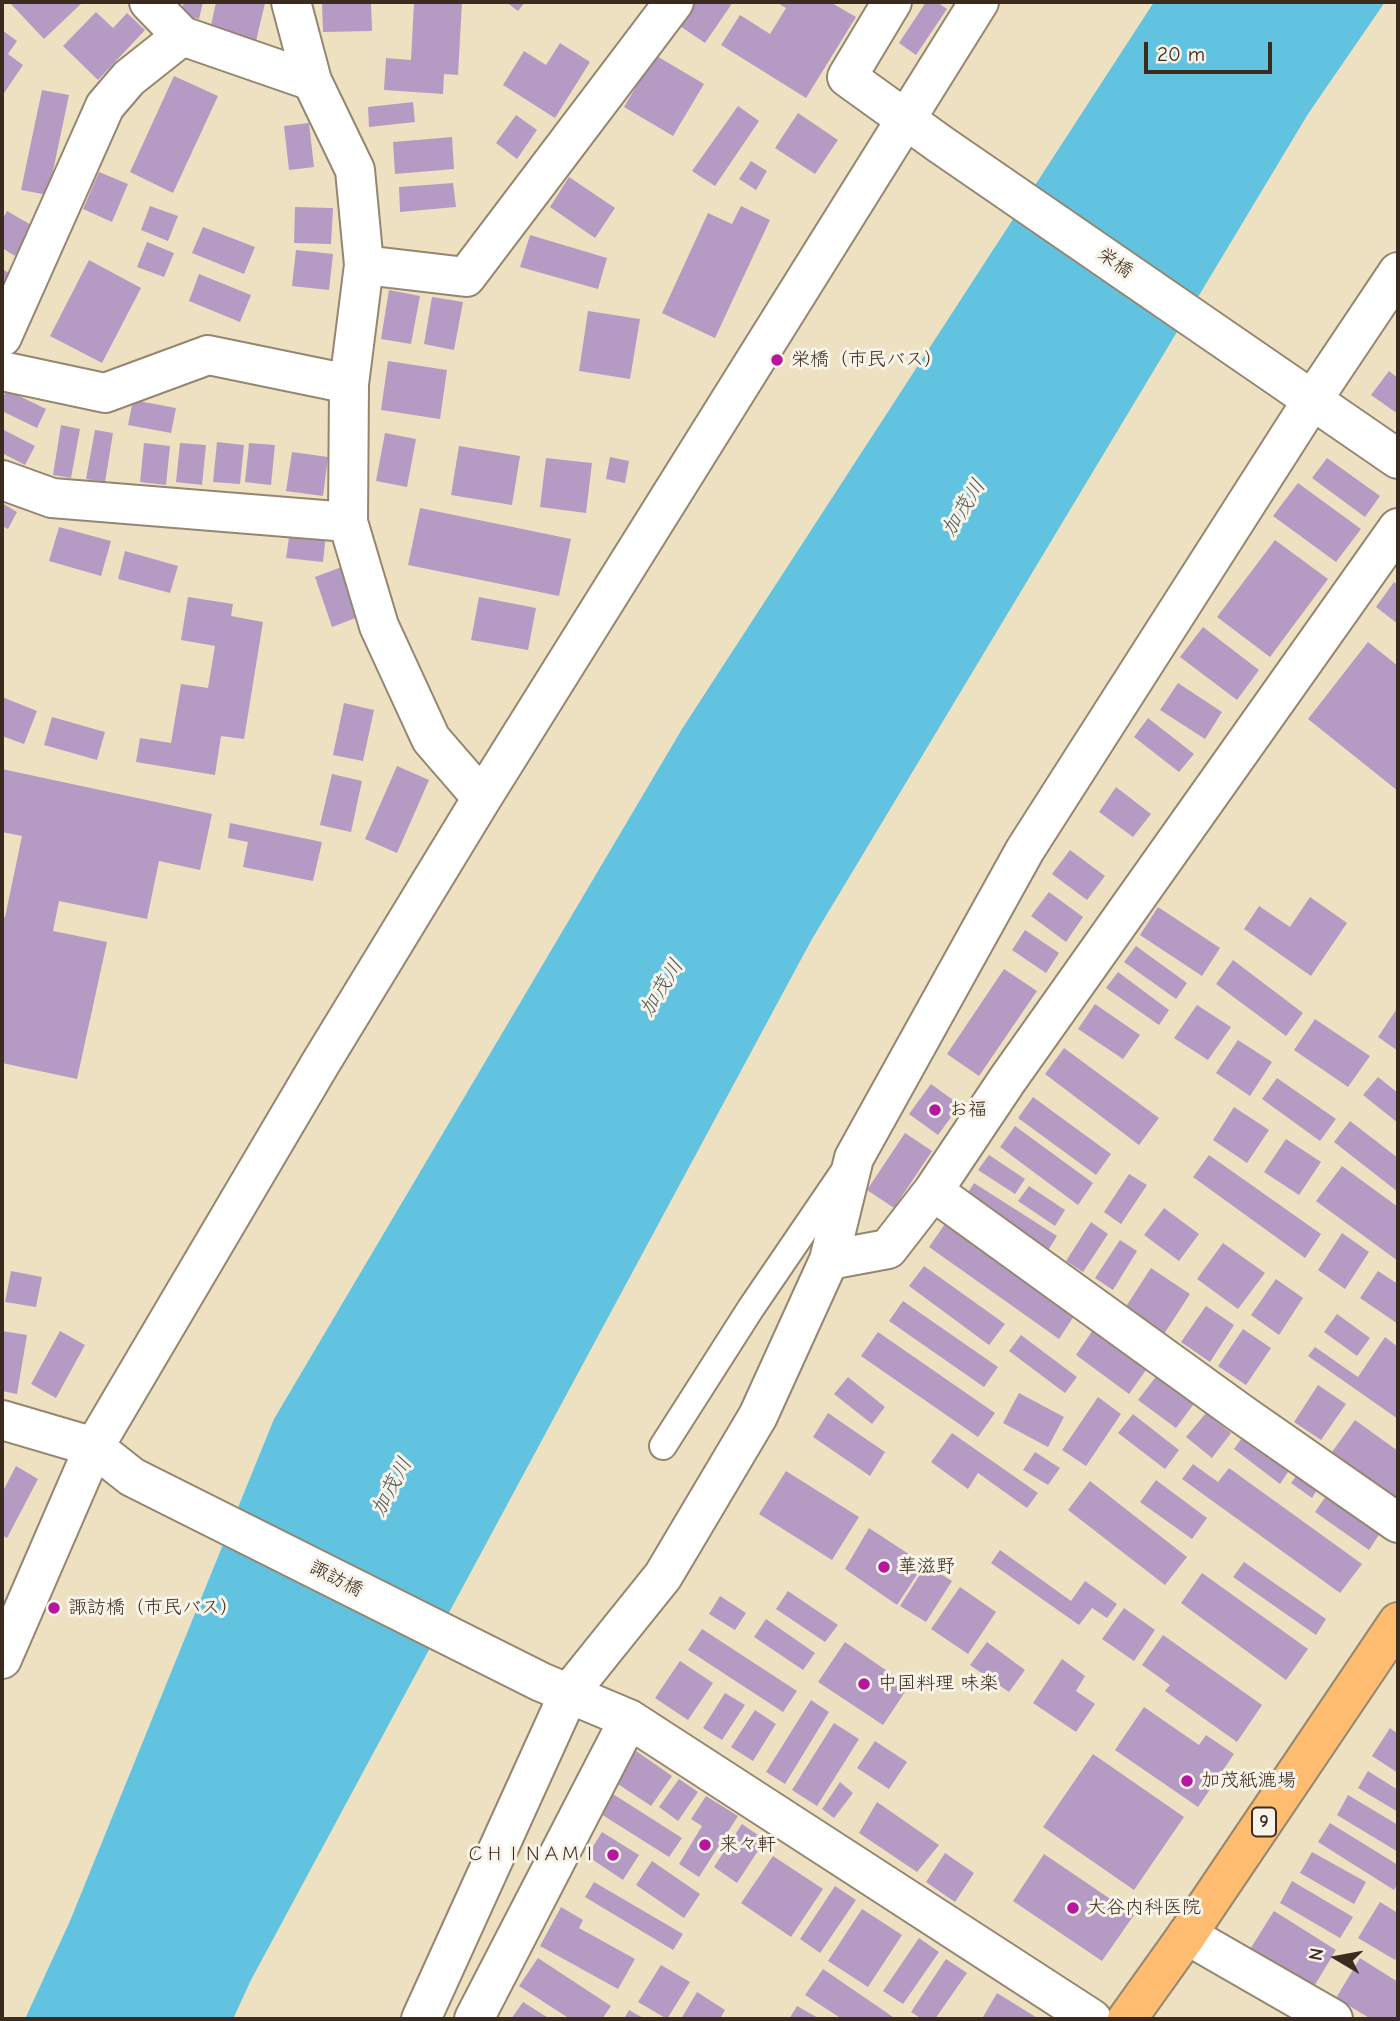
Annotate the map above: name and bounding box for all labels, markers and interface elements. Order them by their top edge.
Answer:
scale bar [1148,28,1276,72]
text: 20 m [1157,42,1205,66]
street label: 栄橋 [1093,243,1137,283]
place label: 栄橋（市民バス） [791,349,943,371]
marker: 栄橋（市民バス） [769,352,785,368]
water label: 加茂川 [937,475,991,541]
water label: 加茂川 [635,955,689,1021]
place label: お福 [949,1099,987,1121]
marker: お福 [927,1102,943,1118]
water label: 加茂川 [366,1453,418,1521]
street label: 諏訪橋 [305,1556,367,1602]
place label: 華滋野 [898,1556,955,1578]
marker: 華滋野 [876,1559,892,1575]
place label: 諏訪橋（市民バス） [68,1597,239,1619]
marker: 諏訪橋（市民バス） [46,1600,62,1616]
place label: 中国料理 味楽 [878,1673,998,1695]
marker: 中国料理 味楽 [856,1676,872,1692]
place label: 加茂紙漉場 [1201,1770,1296,1792]
marker: 加茂紙漉場 [1179,1773,1195,1789]
road number: 9 [1252,1808,1276,1836]
place label: 来々軒 [719,1834,776,1856]
marker: 来々軒 [697,1837,713,1853]
place label: ＣＨＩＮＡＭＩ [466,1844,599,1866]
marker: ＣＨＩＮＡＭＩ [605,1847,621,1863]
place label: 大谷内科医院 [1087,1897,1201,1919]
marker: 大谷内科医院 [1065,1900,1081,1916]
north arrow [1302,1923,1372,1993]
text: N [1304,1946,1328,1962]

